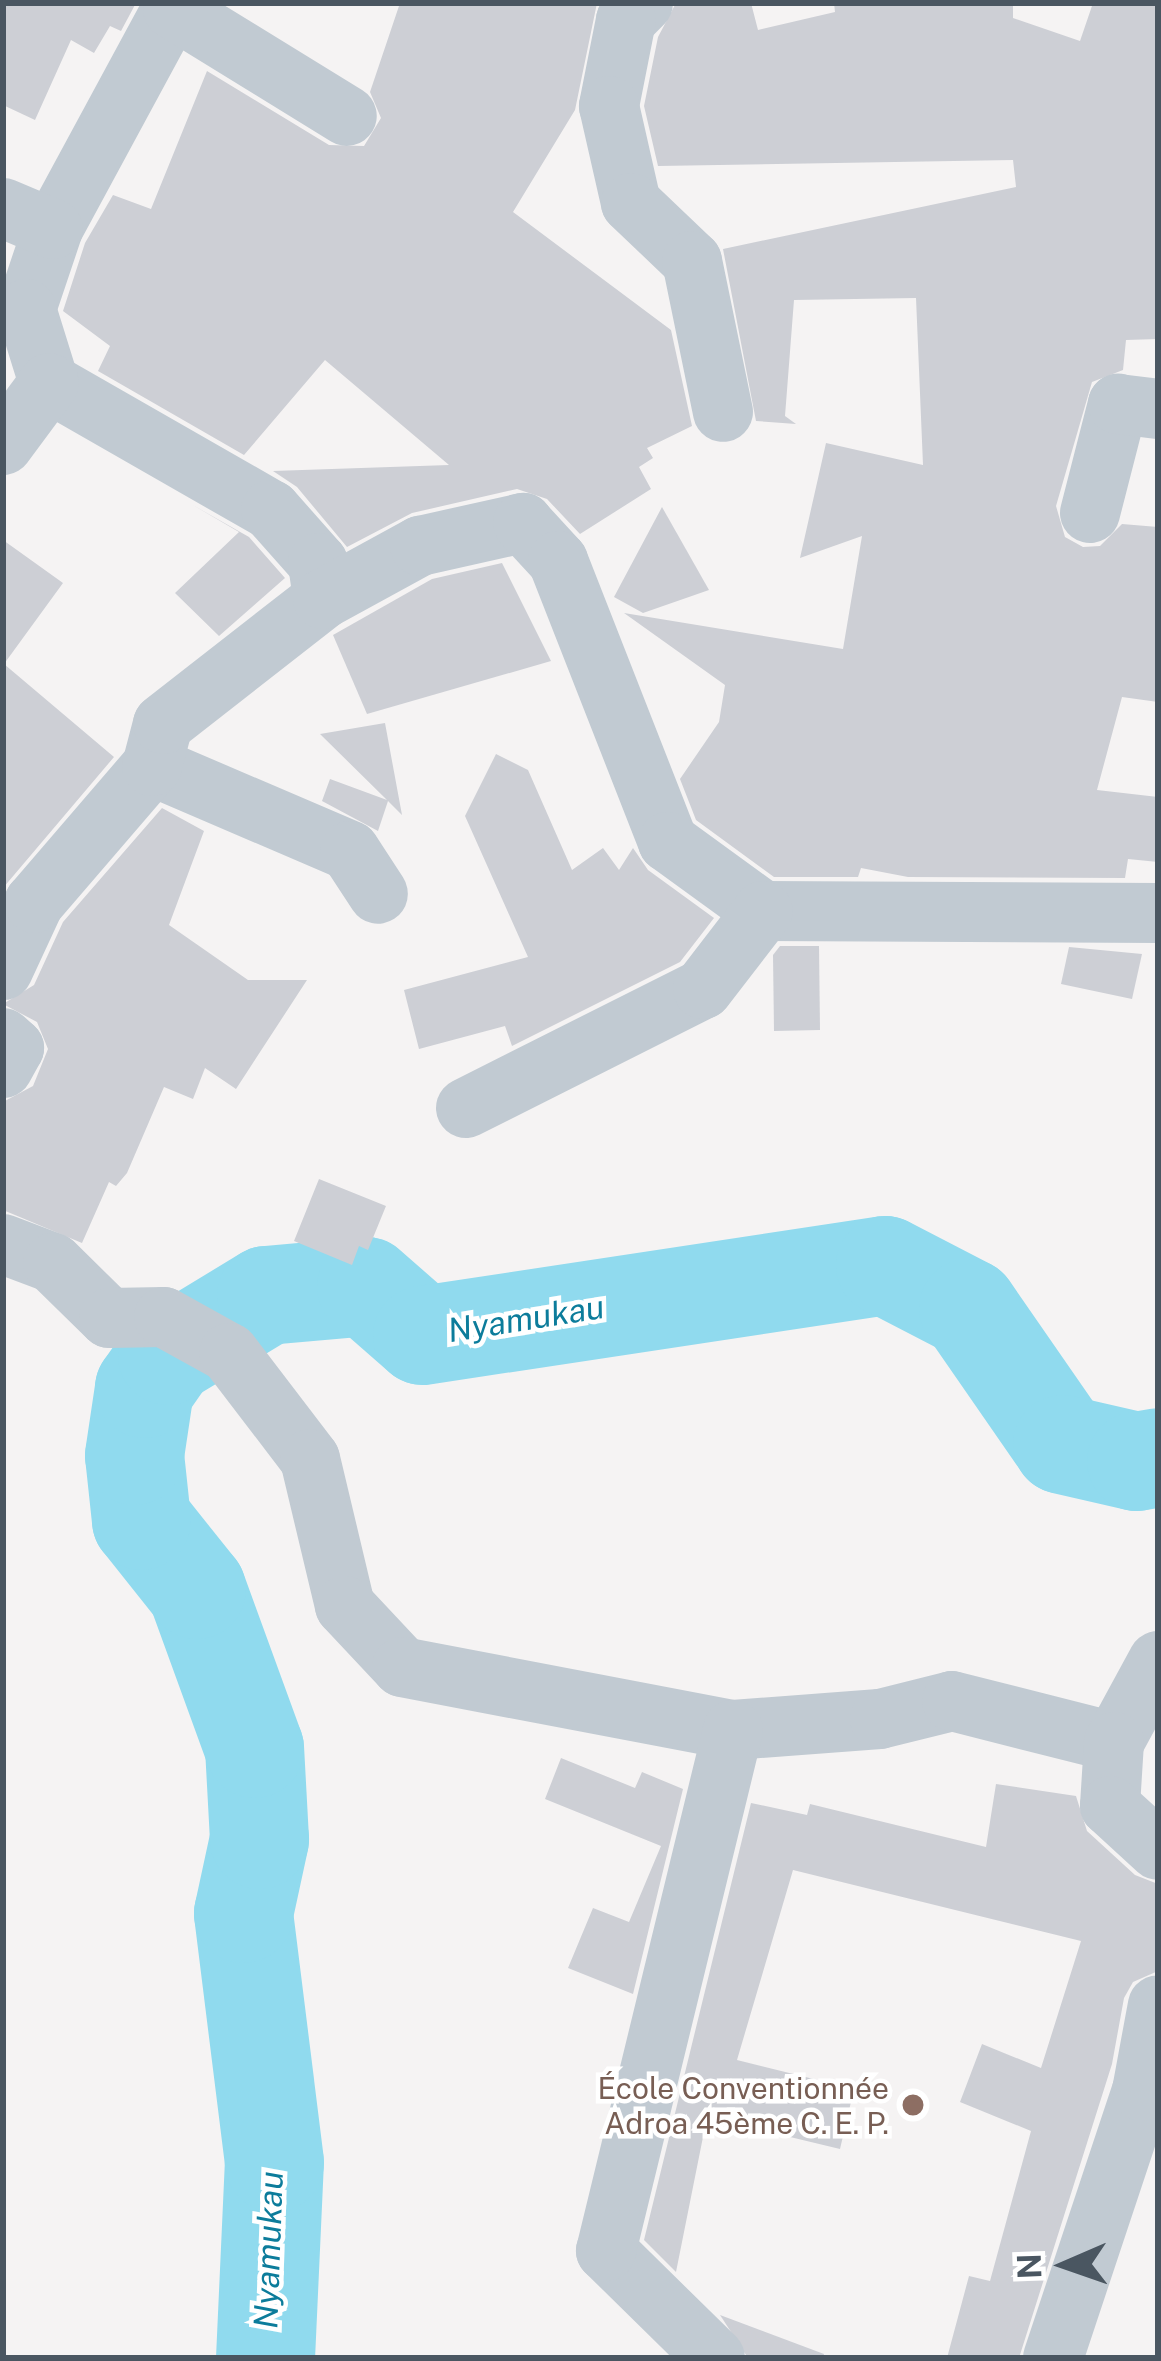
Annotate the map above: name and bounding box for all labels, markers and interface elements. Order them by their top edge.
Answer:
water label: Nyamukau [445,1287,607,1351]
place label: École Conventionnée Adroa 45ème C. E. P. [597,2070,889,2140]
marker: École Conventionnée Adroa 45ème C. E. P. [900,2092,926,2118]
water label: Nyamukau [246,2170,292,2330]
north arrow [1005,2205,1125,2325]
text: N [1010,2253,1048,2280]

